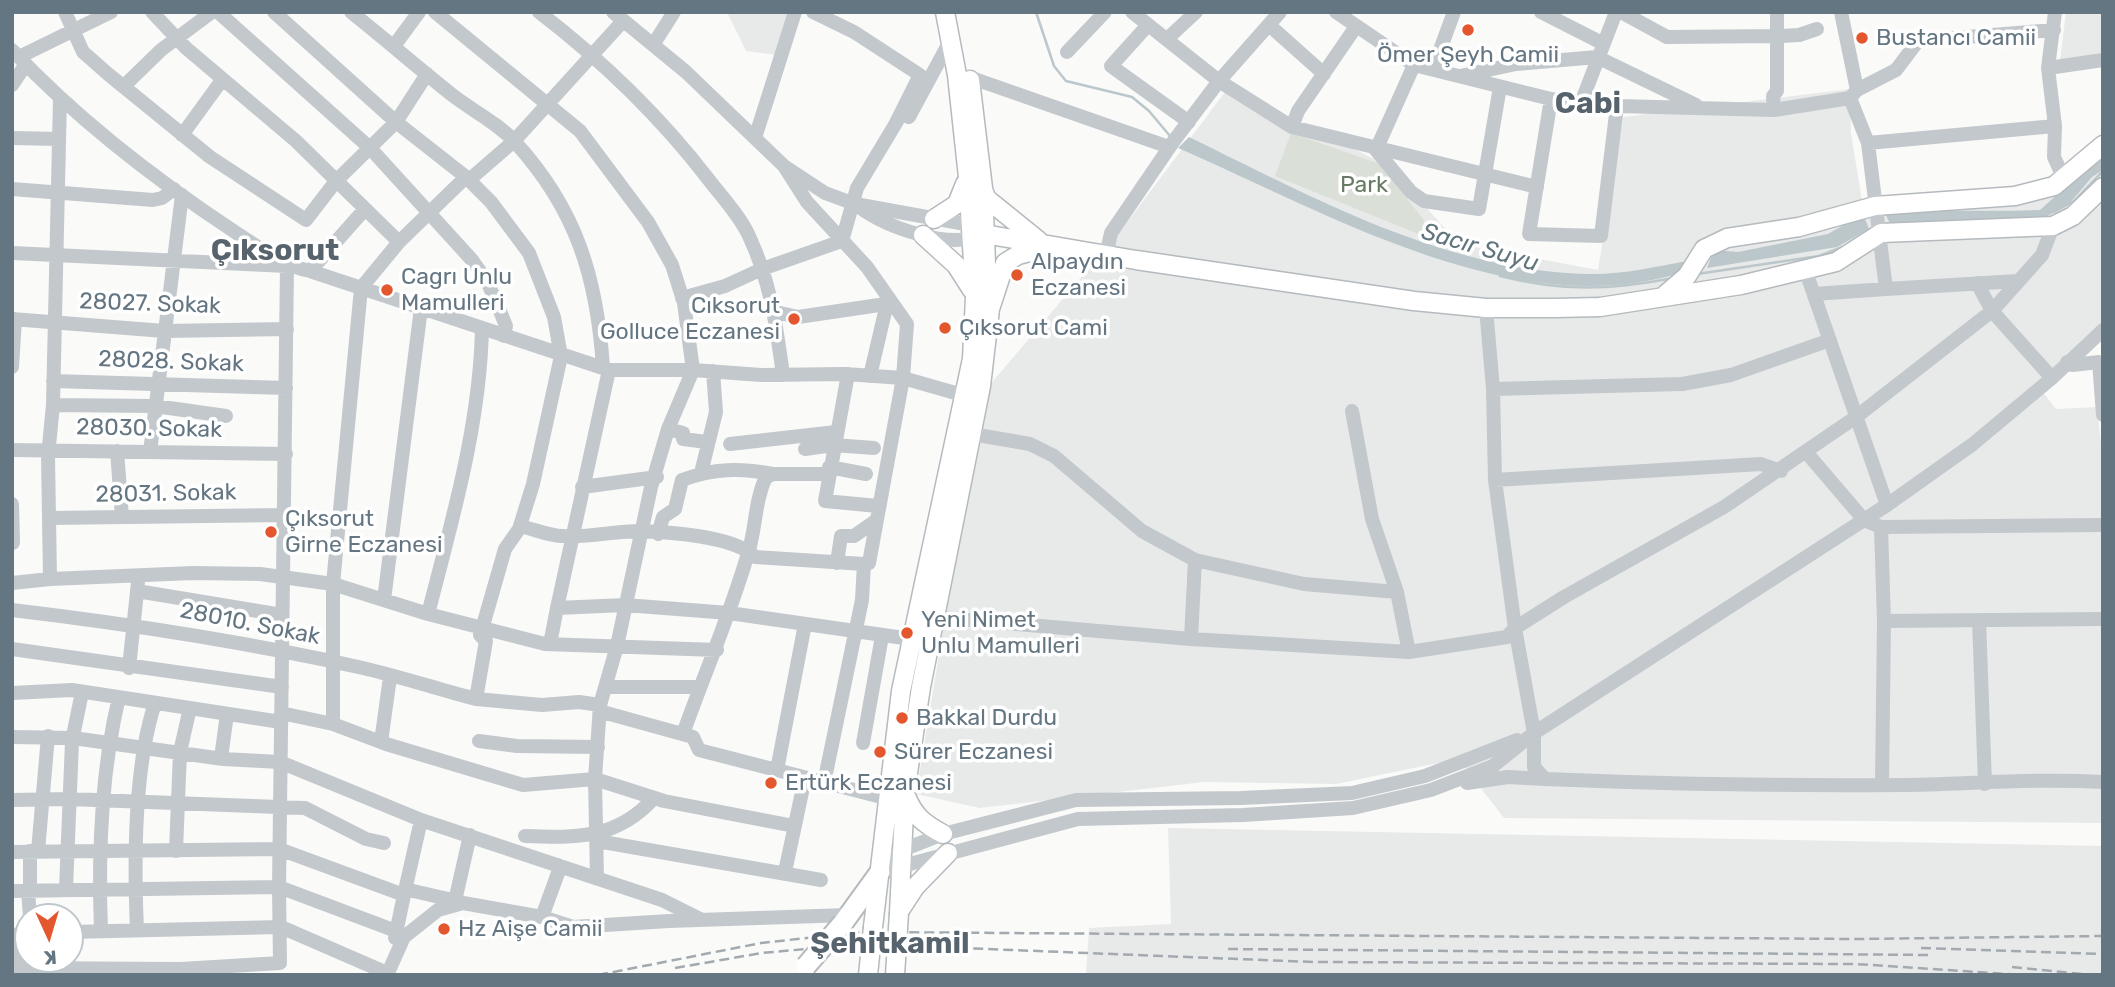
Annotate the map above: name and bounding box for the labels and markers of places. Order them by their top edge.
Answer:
marker: Ömer Şeyh Camii [1460,22,1476,38]
place label: Bustancı Camii [1876,24,2036,52]
marker: Bustancı Camii [1854,30,1870,46]
place label: Ömer Şeyh Camii [1377,41,1559,69]
place label: Alpaydın Eczanesi [1031,248,1126,302]
place label: Cagrı Unlu Mamulleri [401,263,512,317]
marker: Alpaydın Eczanesi [1009,267,1025,283]
marker: Cagrı Unlu Mamulleri [379,282,395,298]
place label: Cıksorut Golluce Eczanesi [600,292,780,346]
marker: Cıksorut Golluce Eczanesi [786,311,802,327]
place label: Çıksorut Cami [959,314,1108,342]
marker: Çıksorut Cami [937,320,953,336]
place label: Çıksorut Girne Eczanesi [285,505,442,559]
marker: Çıksorut Girne Eczanesi [263,524,279,540]
place label: Yeni Nimet Unlu Mamulleri [921,606,1080,660]
marker: Yeni Nimet Unlu Mamulleri [899,625,915,641]
place label: Bakkal Durdu [916,704,1057,732]
marker: Bakkal Durdu [894,710,910,726]
place label: Sürer Eczanesi [894,738,1053,766]
marker: Sürer Eczanesi [872,744,888,760]
place label: Ertürk Eczanesi [785,769,952,797]
marker: Ertürk Eczanesi [763,775,779,791]
place label: Hz Aişe Camii [458,915,603,943]
marker: Hz Aişe Camii [436,921,452,937]

